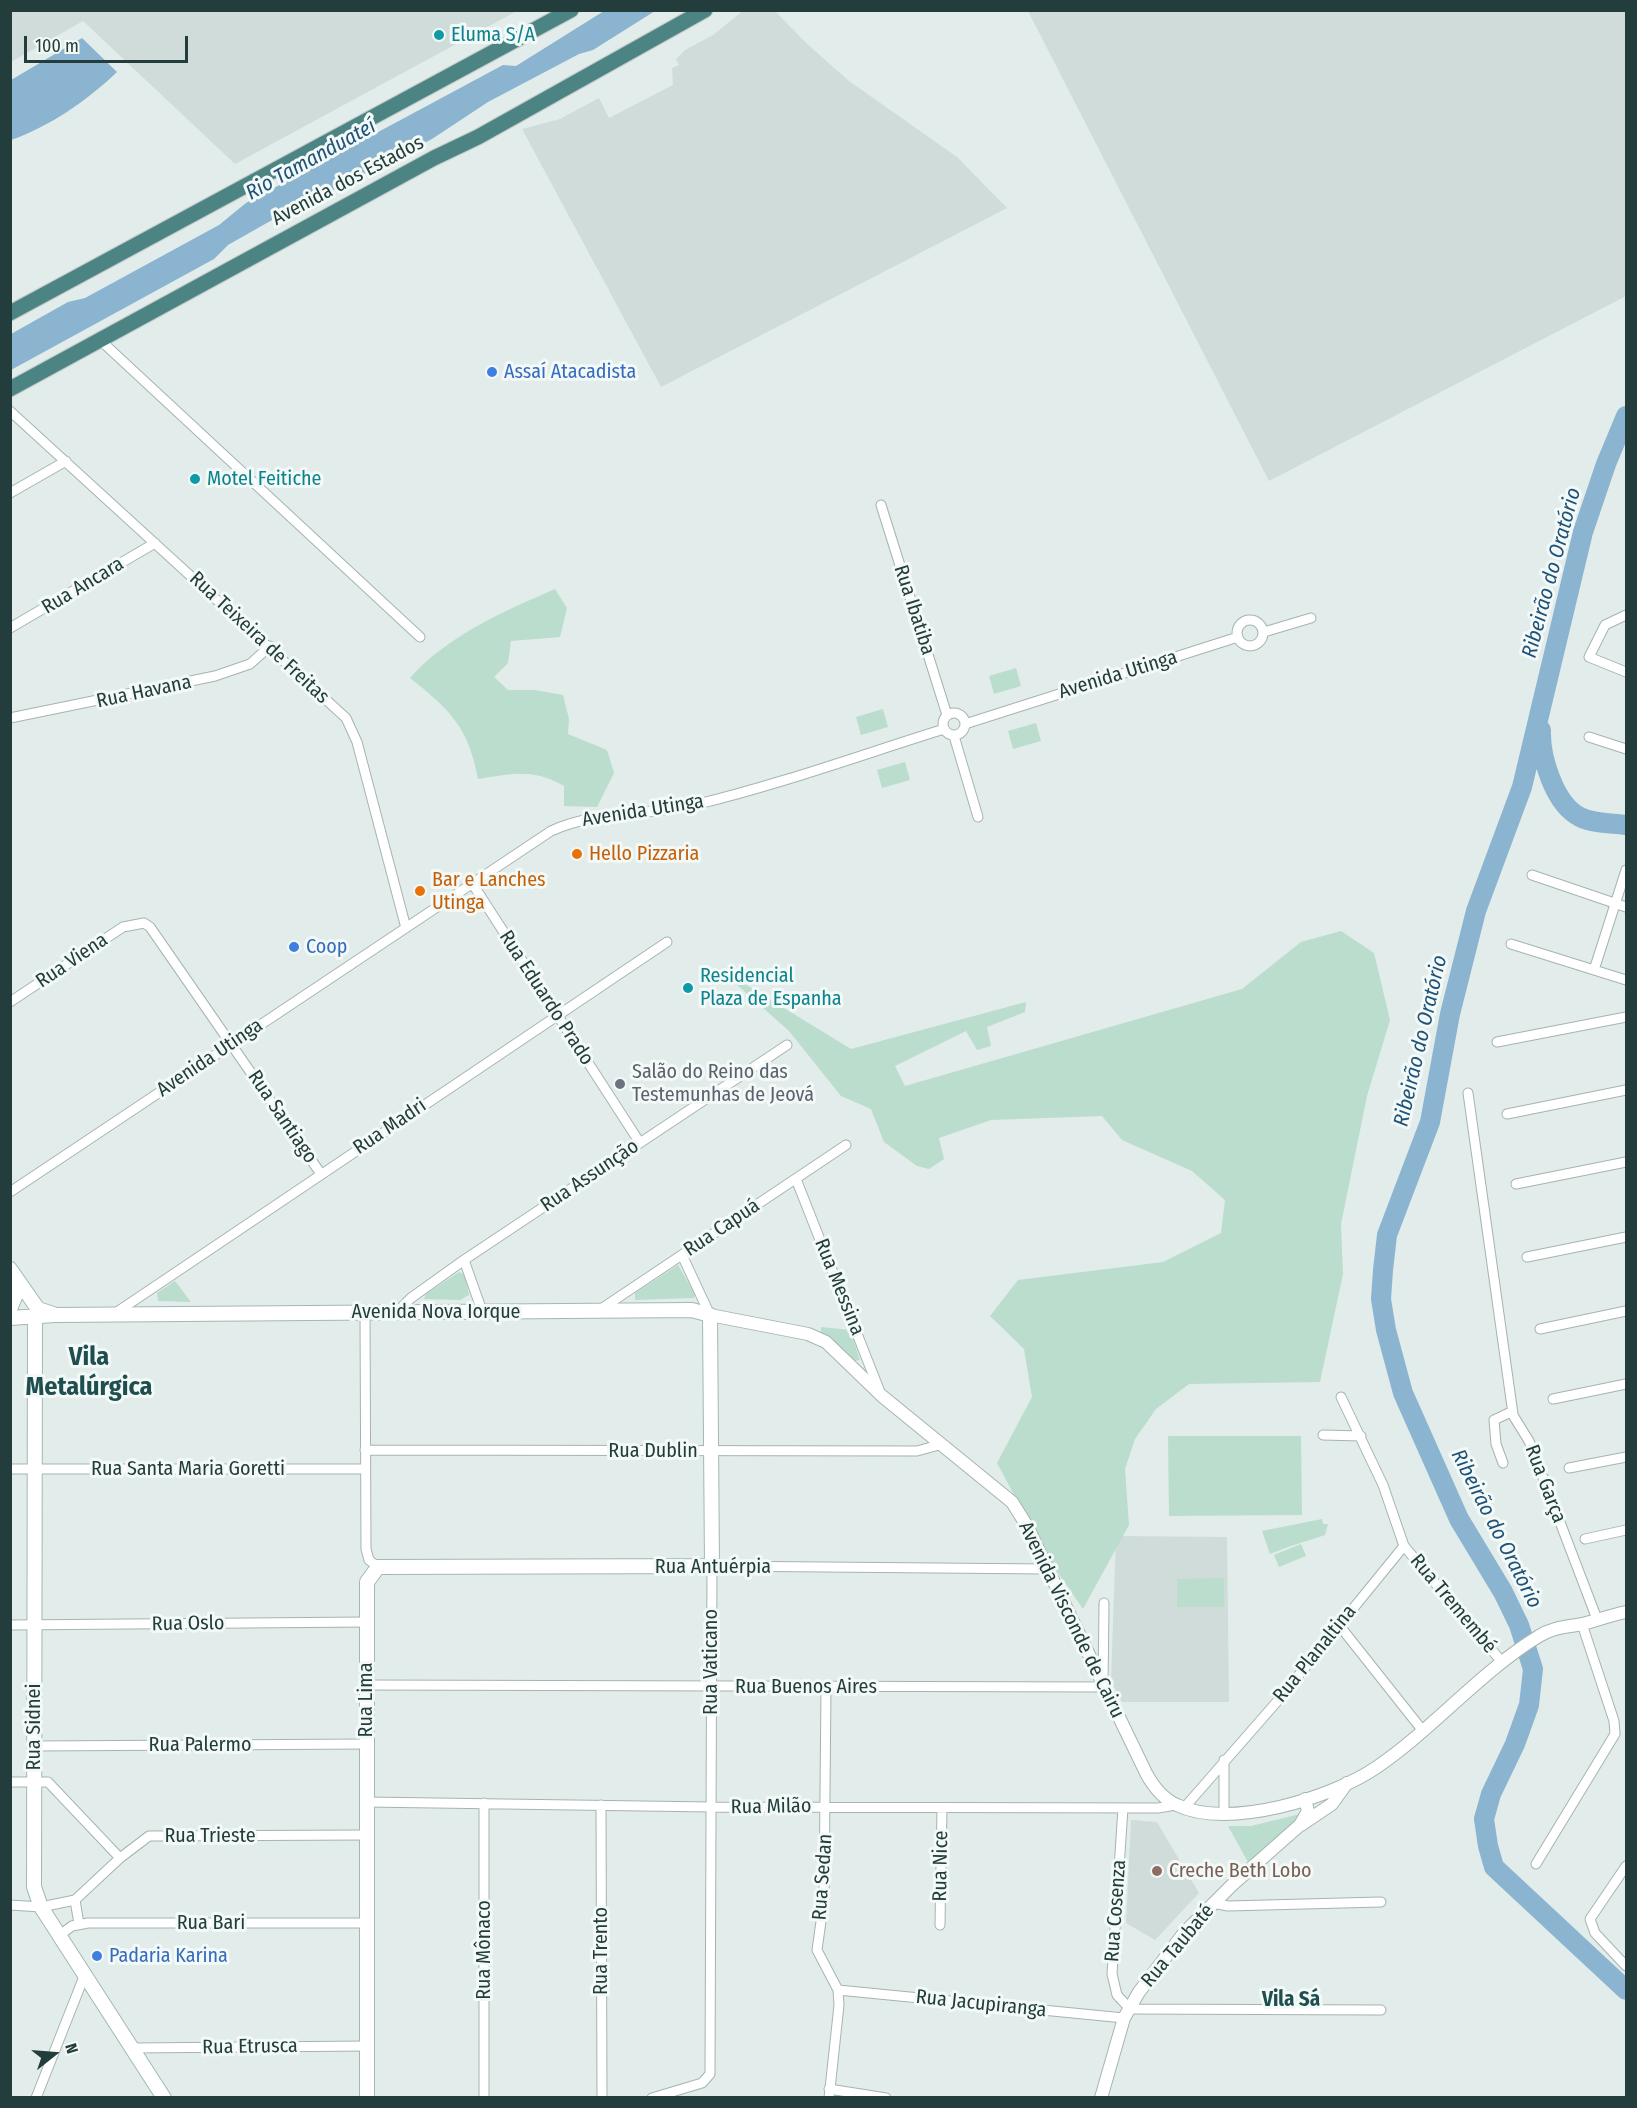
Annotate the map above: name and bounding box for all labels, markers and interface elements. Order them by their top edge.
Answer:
place label: Eluma S/A [451,23,535,47]
scale bar [27,24,190,62]
marker: Eluma S/A [432,28,446,42]
text: 100 m [35,35,79,57]
water label: Rio Tamanduateí [242,114,380,206]
street label: Avenida dos Estados [268,131,428,231]
place label: Assaí Atacadista [504,360,636,384]
marker: Assaí Atacadista [485,365,499,379]
place label: Motel Feitiche [207,467,321,491]
marker: Motel Feitiche [188,472,202,486]
water label: Ribeirão do Oratório [1517,485,1587,661]
street label: Rua Ancara [38,552,128,620]
street label: Rua Ibatiba [888,562,940,658]
street label: Rua Teixeira de Freitas [184,567,334,709]
street label: Avenida Utinga [1056,646,1180,704]
street label: Rua Havana [94,670,194,714]
street label: Avenida Utinga [581,790,705,832]
place label: Hello Pizzaria [589,842,699,866]
marker: Hello Pizzaria [570,847,584,861]
place label: Bar e Lanches Utinga [432,868,546,915]
marker: Bar e Lanches Utinga [413,884,427,898]
street label: Rua Eduardo Prado [494,926,598,1070]
street label: Rua Viena [32,928,112,994]
place label: Coop [306,935,347,959]
marker: Coop [287,940,301,954]
water label: Ribeirão do Oratório [1389,953,1453,1129]
place label: Residencial Plaza de Espanha [700,964,842,1011]
marker: Residencial Plaza de Espanha [681,981,695,995]
street label: Avenida Utinga [152,1014,268,1102]
place label: Salão do Reino das Testemunhas de Jeová [632,1060,814,1107]
street label: Rua Santiago [242,1066,322,1168]
marker: Salão do Reino das Testemunhas de Jeová [613,1077,627,1091]
street label: Rua Madri [349,1094,431,1160]
street label: Rua Assunção [536,1134,644,1218]
street label: Rua Capuá [679,1194,765,1262]
street label: Rua Messina [809,1235,869,1339]
street label: Avenida Nova Iorque [352,1300,520,1324]
district label: Vila Metalúrgica [26,1342,152,1404]
street label: Rua Dublin [608,1439,698,1463]
street label: Rua Garça [1519,1442,1571,1526]
water label: Ribeirão do Oratório [1445,1445,1547,1613]
street label: Rua Santa Maria Goretti [91,1457,285,1481]
street label: Avenida Visconde de Cairu [1013,1518,1129,1722]
street label: Rua Tremembé [1405,1550,1501,1658]
street label: Rua Antuérpia [655,1555,771,1579]
street label: Rua Planaltina [1268,1600,1362,1708]
street label: Rua Vaticano [699,1609,723,1715]
street label: Rua Oslo [151,1611,225,1637]
street label: Rua Lima [354,1663,378,1737]
street label: Rua Buenos Aires [735,1675,877,1699]
street label: Rua Sidnei [22,1684,46,1770]
street label: Rua Palermo [149,1733,251,1757]
street label: Rua Milão [730,1794,812,1820]
street label: Rua Trieste [164,1824,256,1848]
street label: Rua Nice [928,1830,954,1902]
street label: Rua Sedan [808,1833,838,1921]
street label: Rua Cosenza [1100,1859,1132,1963]
place label: Creche Beth Lobo [1169,1859,1312,1883]
marker: Creche Beth Lobo [1150,1864,1164,1878]
street label: Rua Mônaco [472,1900,496,2000]
street label: Rua Taubaté [1136,1900,1220,1992]
street label: Rua Trento [589,1907,613,1995]
street label: Rua Bari [177,1911,245,1935]
place label: Padaria Karina [109,1944,228,1968]
marker: Padaria Karina [90,1949,104,1963]
street label: Rua Jacupiranga [915,1985,1047,2023]
district label: Vila Sá [1262,1987,1320,2013]
north arrow [24,2024,84,2084]
street label: Rua Etrusca [202,2034,298,2060]
text: N [61,2041,82,2056]

